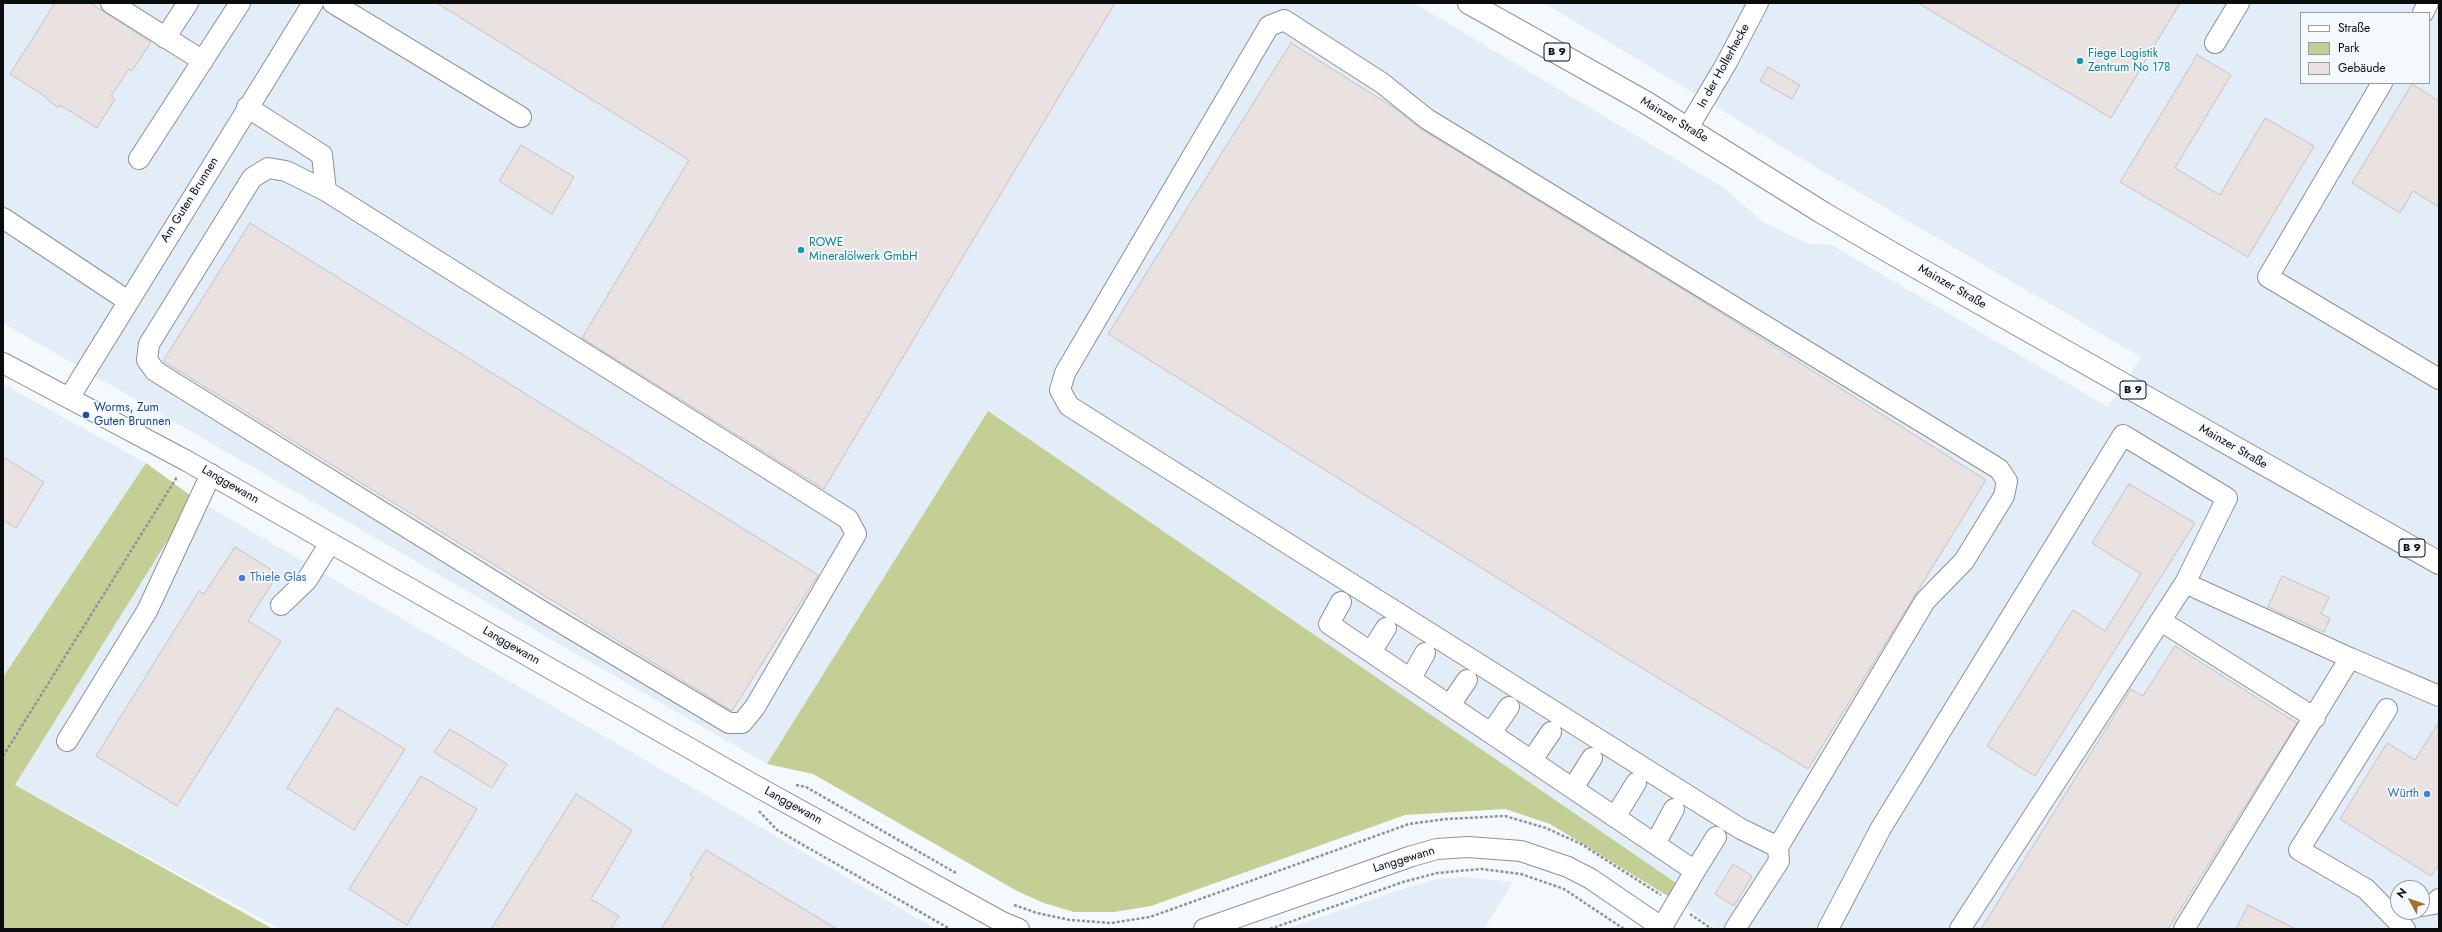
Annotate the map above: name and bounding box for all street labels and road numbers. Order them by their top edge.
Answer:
street label: In der Hollerhecke [1695,21,1753,111]
road number: B 9 [1544,43,1570,61]
street label: Mainzer Straße [1638,94,1710,146]
street label: Am Guten Brunnen [158,155,222,245]
street label: Mainzer Straße [1915,262,1989,312]
road number: B 9 [2120,381,2146,399]
street label: Mainzer Straße [2196,422,2270,472]
street label: Langgewann [199,463,261,507]
road number: B 9 [2399,539,2425,557]
street label: Langgewann [480,624,542,668]
street label: Langgewann [762,784,824,828]
street label: Langgewann [1371,844,1437,876]

